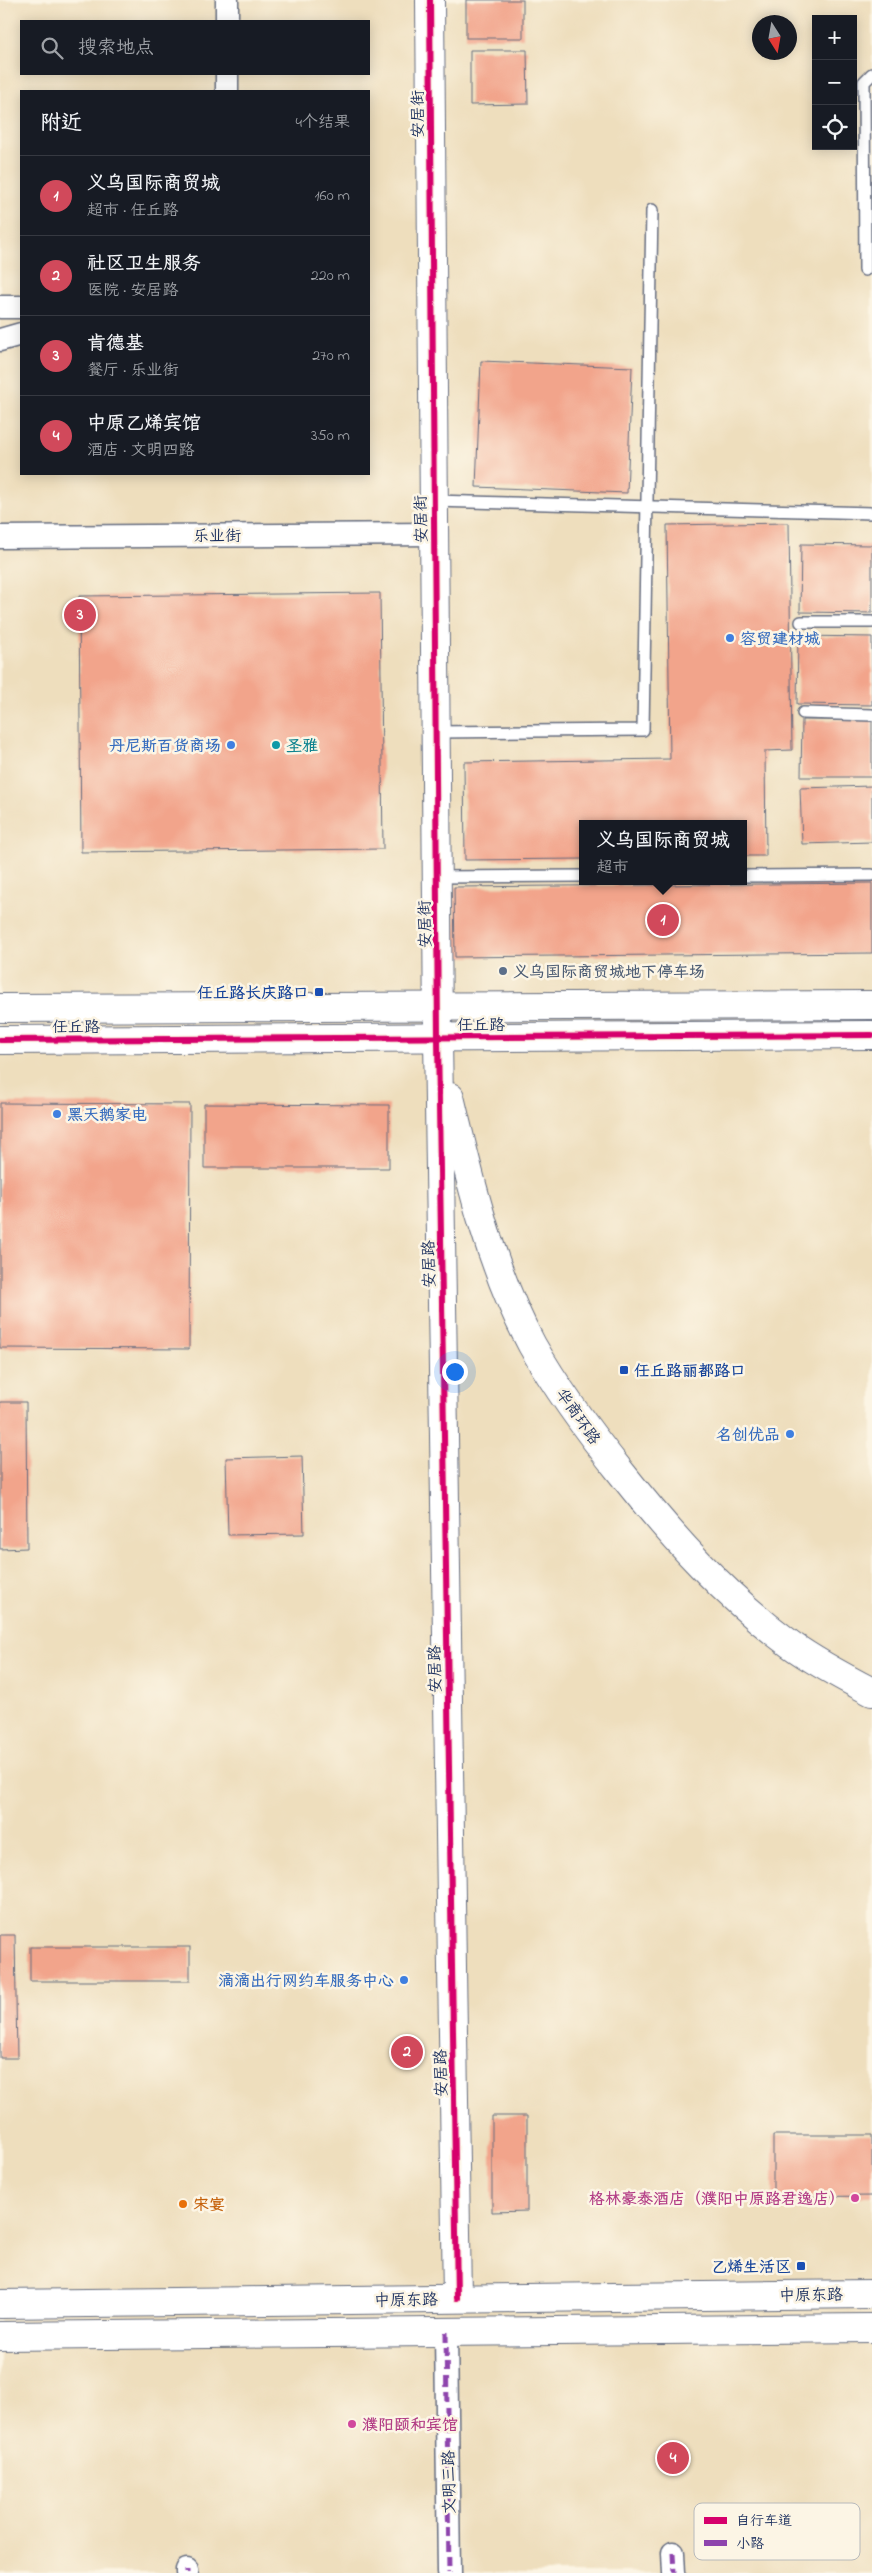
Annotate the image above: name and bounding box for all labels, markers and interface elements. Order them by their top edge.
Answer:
north arrow [752,15,797,60]
map controls [812,15,857,150]
button: + [812,15,857,60]
search box [20,20,370,75]
icon: search [38,34,66,62]
text: 搜索地点 [78,35,154,62]
button: − [812,60,857,105]
street label: 安居街 [407,90,431,138]
button: locate [812,105,857,150]
text: 附近 [40,109,82,139]
text: 4个结果 [295,111,350,135]
text: 义乌国际商贸城 [87,171,220,198]
text: 1 [53,184,59,208]
text: 160 m [315,184,350,208]
text: 超市 · 任丘路 [87,199,178,223]
text: 社区卫生服务 [87,251,201,278]
text: 2 [52,264,60,288]
text: 220 m [311,264,350,288]
text: 医院 · 安居路 [87,279,178,303]
text: 肯德基 [87,331,144,358]
text: 3 [53,344,59,368]
text: 270 m [312,344,350,368]
text: 餐厅 · 乐业街 [87,359,178,383]
text: 中原乙烯宾馆 [87,411,201,438]
text: 4 [53,424,59,448]
text: 350 m [311,424,350,448]
text: 酒店 · 文明四路 [87,439,194,463]
street label: 安居街 [410,495,434,543]
street label: 乐业街 [193,525,241,549]
pin: 3 [64,596,96,634]
place label: 容贸建材城 [740,628,820,652]
marker: 容贸建材城 [724,632,736,644]
place label: 丹尼斯百货商场 [109,735,221,759]
place label: 圣雅 [286,735,318,759]
marker: 丹尼斯百货商场 [225,739,237,751]
marker: 圣雅 [270,739,282,751]
popup [579,820,747,885]
text: 义乌国际商贸城 [596,828,730,855]
text: 超市 [596,856,629,880]
street label: 安居街 [414,900,438,948]
pin: 1 [647,901,679,939]
place label: 义乌国际商贸城地下停车场 [513,961,705,985]
marker: 义乌国际商贸城地下停车场 [497,965,509,977]
place label: 任丘路长庆路口 [197,982,309,1006]
marker: 任丘路长庆路口 [313,986,325,998]
street label: 任丘路 [457,1014,505,1038]
street label: 任丘路 [52,1016,100,1040]
place label: 黑天鹅家电 [67,1104,147,1128]
marker: 黑天鹅家电 [51,1108,63,1120]
street label: 安居路 [418,1240,442,1288]
your location [442,1359,468,1385]
place label: 任丘路丽都路口 [634,1360,746,1384]
marker: 任丘路丽都路口 [618,1364,630,1376]
street label: 华商环路 [549,1384,606,1450]
place label: 名创优品 [716,1424,780,1448]
marker: 名创优品 [784,1428,796,1440]
street label: 安居路 [424,1645,448,1693]
place label: 滴滴出行网约车服务中心 [218,1970,394,1994]
marker: 滴滴出行网约车服务中心 [398,1974,410,1986]
pin: 2 [391,2033,423,2071]
street label: 安居路 [430,2049,454,2097]
place label: 格林豪泰酒店（濮阳中原路君逸店） [589,2188,845,2212]
marker: 格林豪泰酒店（濮阳中原路君逸店） [849,2192,861,2204]
place label: 宋宴 [193,2194,225,2218]
marker: 宋宴 [177,2198,189,2210]
place label: 乙烯生活区 [711,2256,791,2280]
marker: 乙烯生活区 [795,2260,807,2272]
street label: 中原东路 [779,2283,843,2309]
street label: 中原东路 [374,2288,438,2314]
place label: 濮阳颐和宾馆 [362,2414,458,2438]
marker: 濮阳颐和宾馆 [346,2418,358,2430]
pin: 4 [657,2439,689,2477]
street label: 文明三路 [437,2450,463,2514]
legend [694,2503,860,2560]
text: 自行车道 [736,2511,792,2532]
text: 小路 [736,2534,764,2555]

